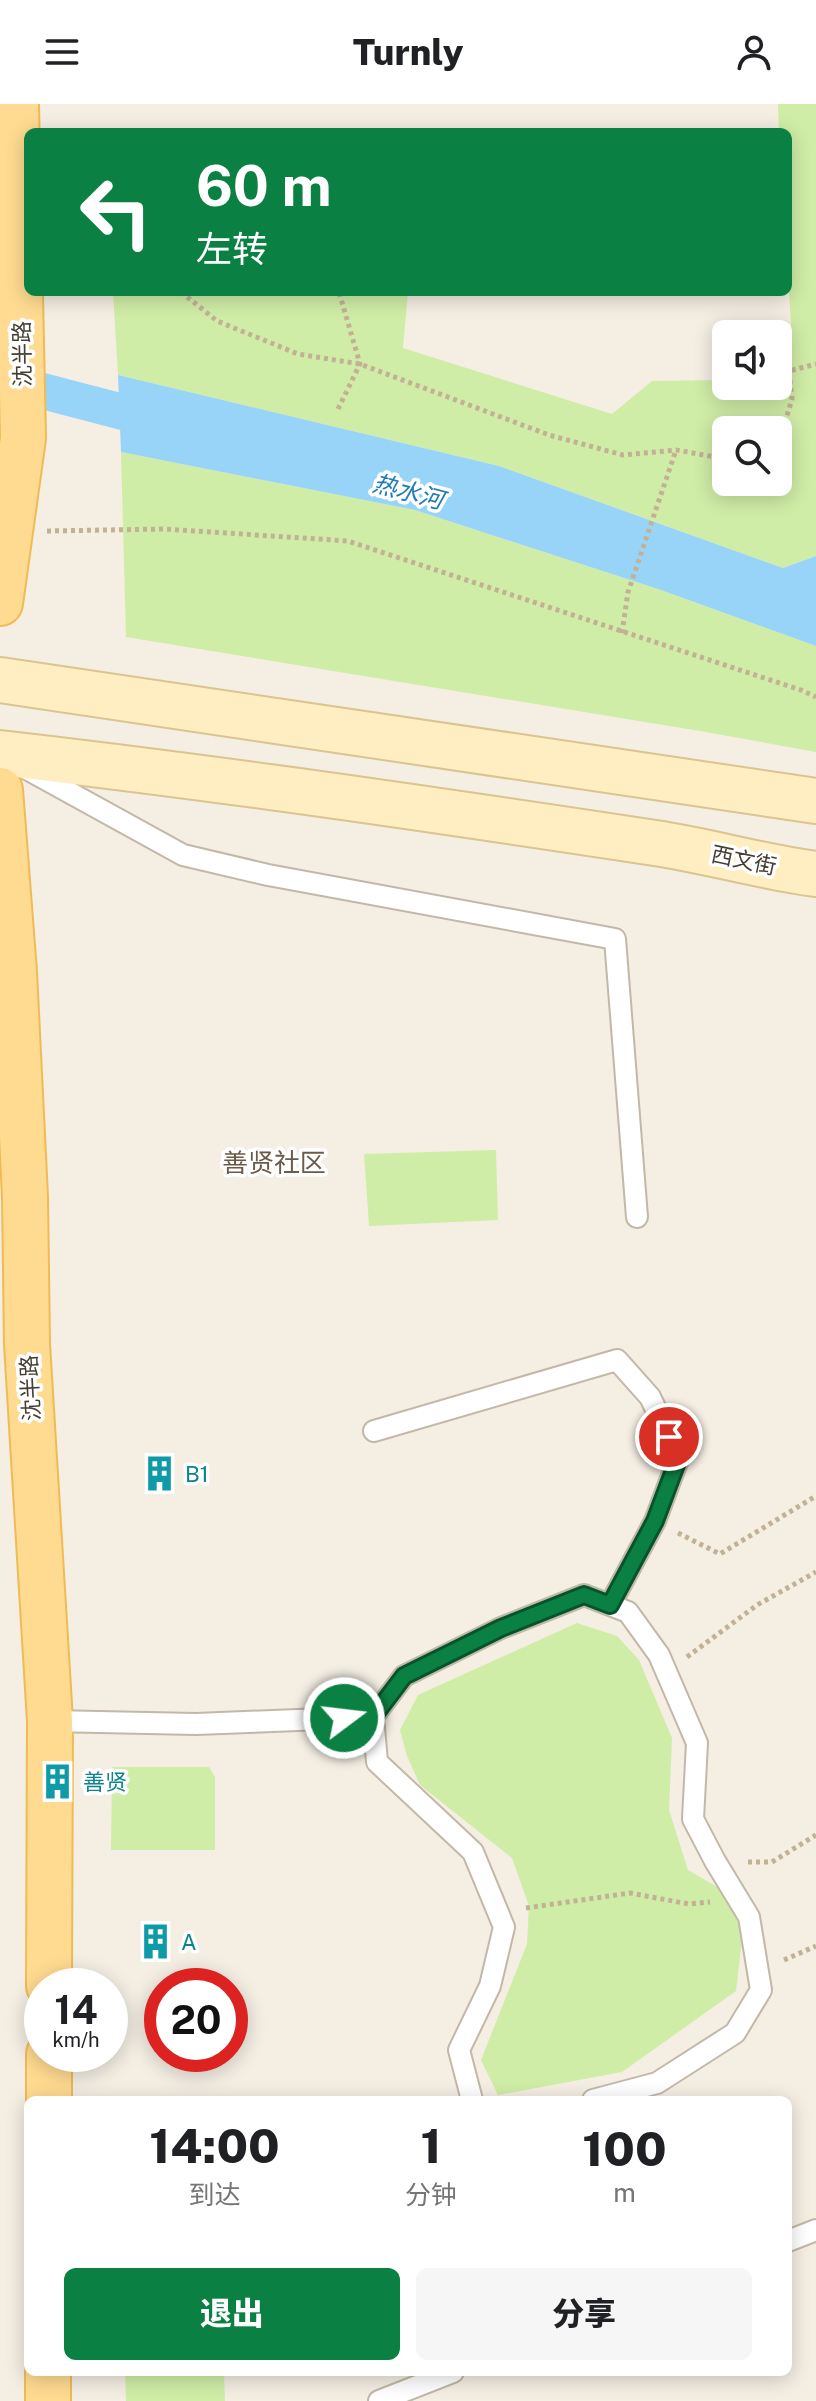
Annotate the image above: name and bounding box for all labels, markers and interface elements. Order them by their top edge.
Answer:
icon: menu [40,30,84,74]
icon: person [732,30,776,74]
text: Turnly [353,31,463,73]
text: 60 m [196,153,332,219]
icon: left [64,160,168,264]
text: 左转 [196,228,268,270]
map controls [712,320,792,496]
button: sound [712,320,792,400]
street label: 沈半路 [8,321,36,387]
button: search [712,416,792,496]
water label: 热水河 [370,468,451,515]
street label: 西文街 [709,840,779,880]
district label: 善贤社区 [222,1147,326,1178]
street label: 沈半路 [15,1354,45,1422]
pin [635,1403,703,1471]
icon: arrive [647,1415,691,1459]
building icon: B1 [140,1455,178,1493]
place label: B1 [185,1461,209,1487]
position arrow [302,1676,386,1760]
building icon: 善贤 [38,1763,76,1801]
place label: 善贤 [83,1769,127,1795]
building icon: A [136,1923,174,1961]
place label: A [181,1929,197,1955]
speed limit sign: 20 [144,1968,248,2072]
text: 14 [54,1986,98,2033]
text: km/h [52,2028,100,2052]
text: 14:00 [149,2117,280,2174]
text: 1 [420,2117,442,2174]
text: 100 [582,2120,667,2177]
text: m [613,2177,636,2208]
text: 到达 [188,2179,241,2210]
text: 分钟 [405,2179,457,2210]
button: 退出 [64,2268,400,2360]
button: 分享 [416,2268,752,2360]

